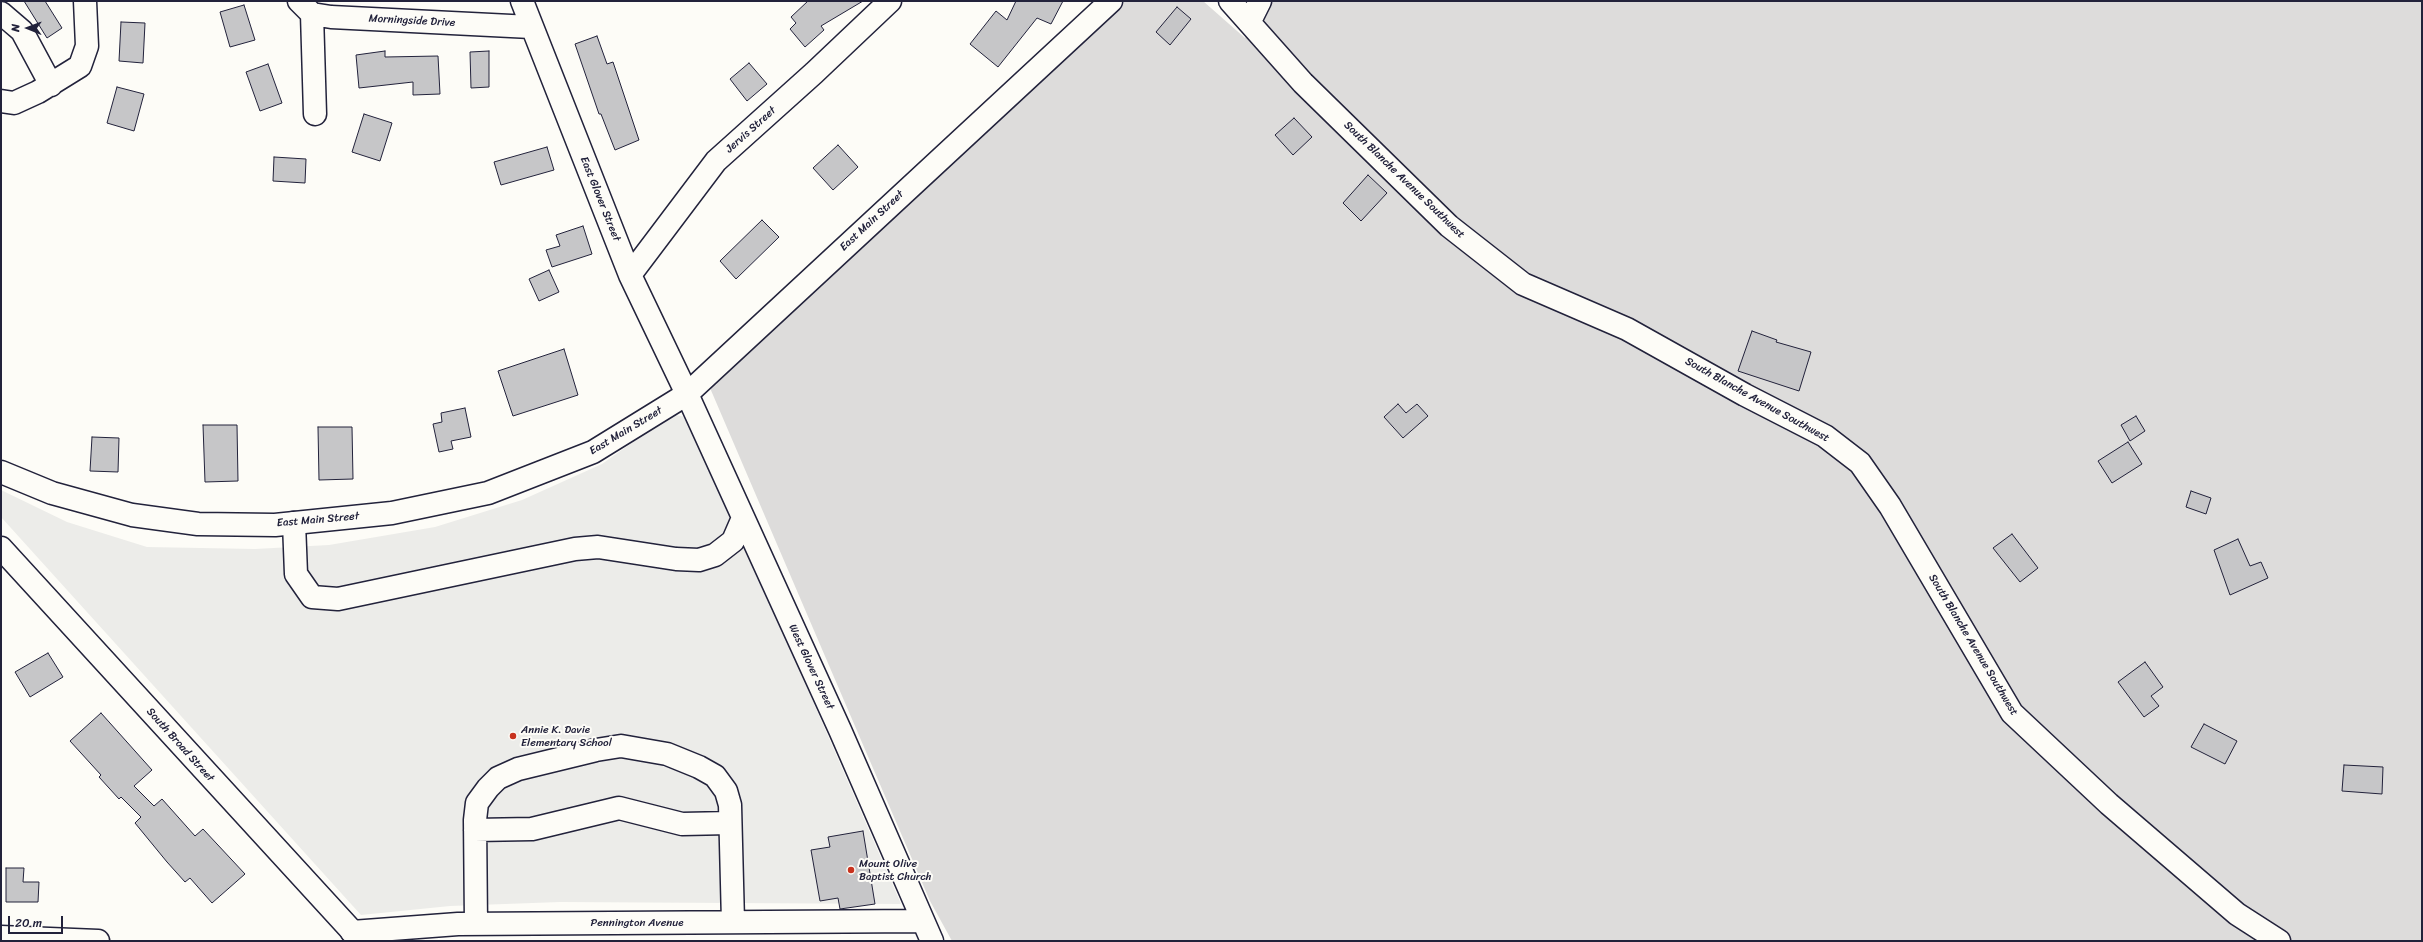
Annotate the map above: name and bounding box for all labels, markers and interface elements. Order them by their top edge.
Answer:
north arrow [8,8,48,48]
street label: Morningside Drive [368,12,456,30]
text: N [6,24,25,32]
street label: Jervis Street [723,104,779,156]
street label: South Blanche Avenue Southwest [1341,119,1467,241]
street label: East Glover Street [577,155,623,243]
street label: East Main Street [837,188,907,254]
street label: South Blanche Avenue Southwest [1683,355,1831,445]
street label: East Main Street [587,404,665,458]
street label: East Main Street [276,510,360,530]
street label: South Blanche Avenue Southwest [1925,572,2021,718]
street label: West Glover Street [785,622,837,712]
street label: South Broad Street [143,705,217,785]
place label: Annie K. Davie Elementary School [521,723,612,749]
marker: Annie K. Davie Elementary School [508,731,518,741]
place label: Mount Olive Baptist Church [859,857,932,883]
marker: Mount Olive Baptist Church [846,865,856,875]
scale bar [10,908,65,934]
text: 20 m [15,912,42,934]
street label: Pennington Avenue [591,916,683,930]

